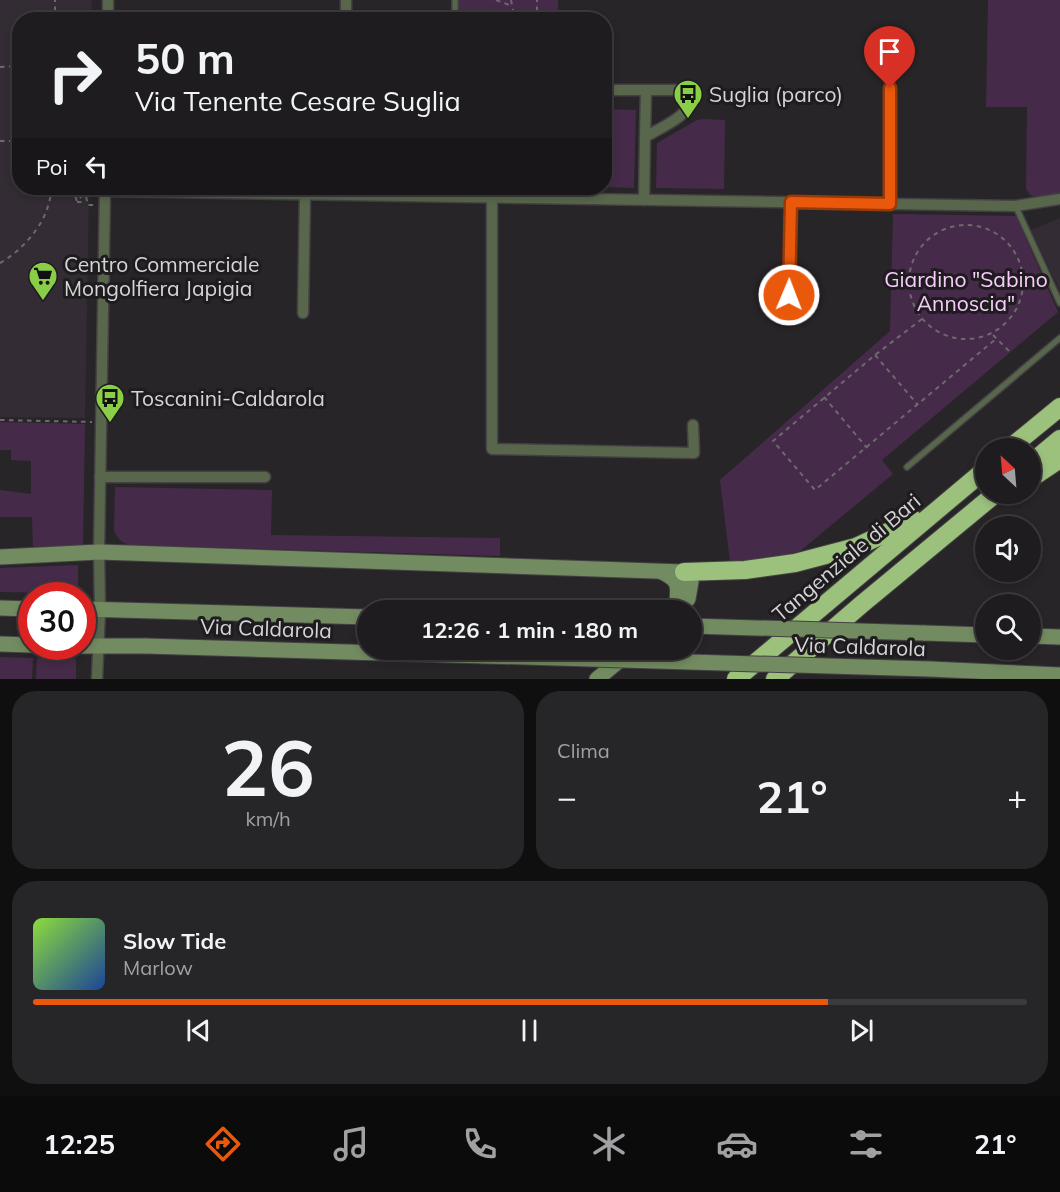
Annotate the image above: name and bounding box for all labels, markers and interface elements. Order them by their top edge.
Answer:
pin [864,26,915,88]
text: 50 m [135,32,235,85]
icon: arrive [873,35,906,68]
icon: right [36,36,114,114]
bus stop icon: Suglia (parco) [672,78,704,120]
place label: Suglia (parco) [709,81,843,107]
text: Via Tenente Cesare Suglia [135,84,461,118]
icon: left [80,150,113,183]
text: Poi [36,153,68,181]
place label: Centro Commerciale Mongolfiera Japigia [64,251,260,301]
supermarket icon: Centro Commerciale Mongolfiera Japigia [27,260,59,302]
position arrow [757,263,821,327]
park label: Giardino "Sabino Annoscia" [884,266,1048,316]
bus stop icon: Toscanini-Caldarola [94,382,126,424]
place label: Toscanini-Caldarola [131,385,325,411]
north arrow [975,438,1041,504]
map controls [975,438,1041,660]
street label: Tangenziale di Bari [767,487,925,627]
button: sound [975,516,1041,582]
speed limit sign: 30 [18,582,96,660]
button: search [975,594,1041,660]
street label: Via Caldarola [200,613,332,643]
text: 12:26 · 1 min · 180 m [421,616,638,644]
street label: Via Caldarola [794,631,926,661]
text: 26 [221,718,315,816]
text: Clima [557,738,610,763]
text: 21° [756,768,828,824]
text: − [557,776,577,817]
text: + [1007,776,1027,817]
text: km/h [245,806,291,831]
text: Slow Tide [123,927,226,955]
text: Marlow [123,955,193,980]
icon: previous [182,1014,215,1047]
icon: pause [513,1014,546,1047]
icon: next [845,1014,878,1047]
icon: directions [202,1123,244,1165]
icon: music [330,1123,372,1165]
icon: phone [459,1123,501,1165]
icon: climate [588,1123,630,1165]
icon: car [716,1123,758,1165]
icon: filters [845,1123,887,1165]
text: 12:25 [43,1127,115,1161]
text: 21° [974,1127,1017,1161]

